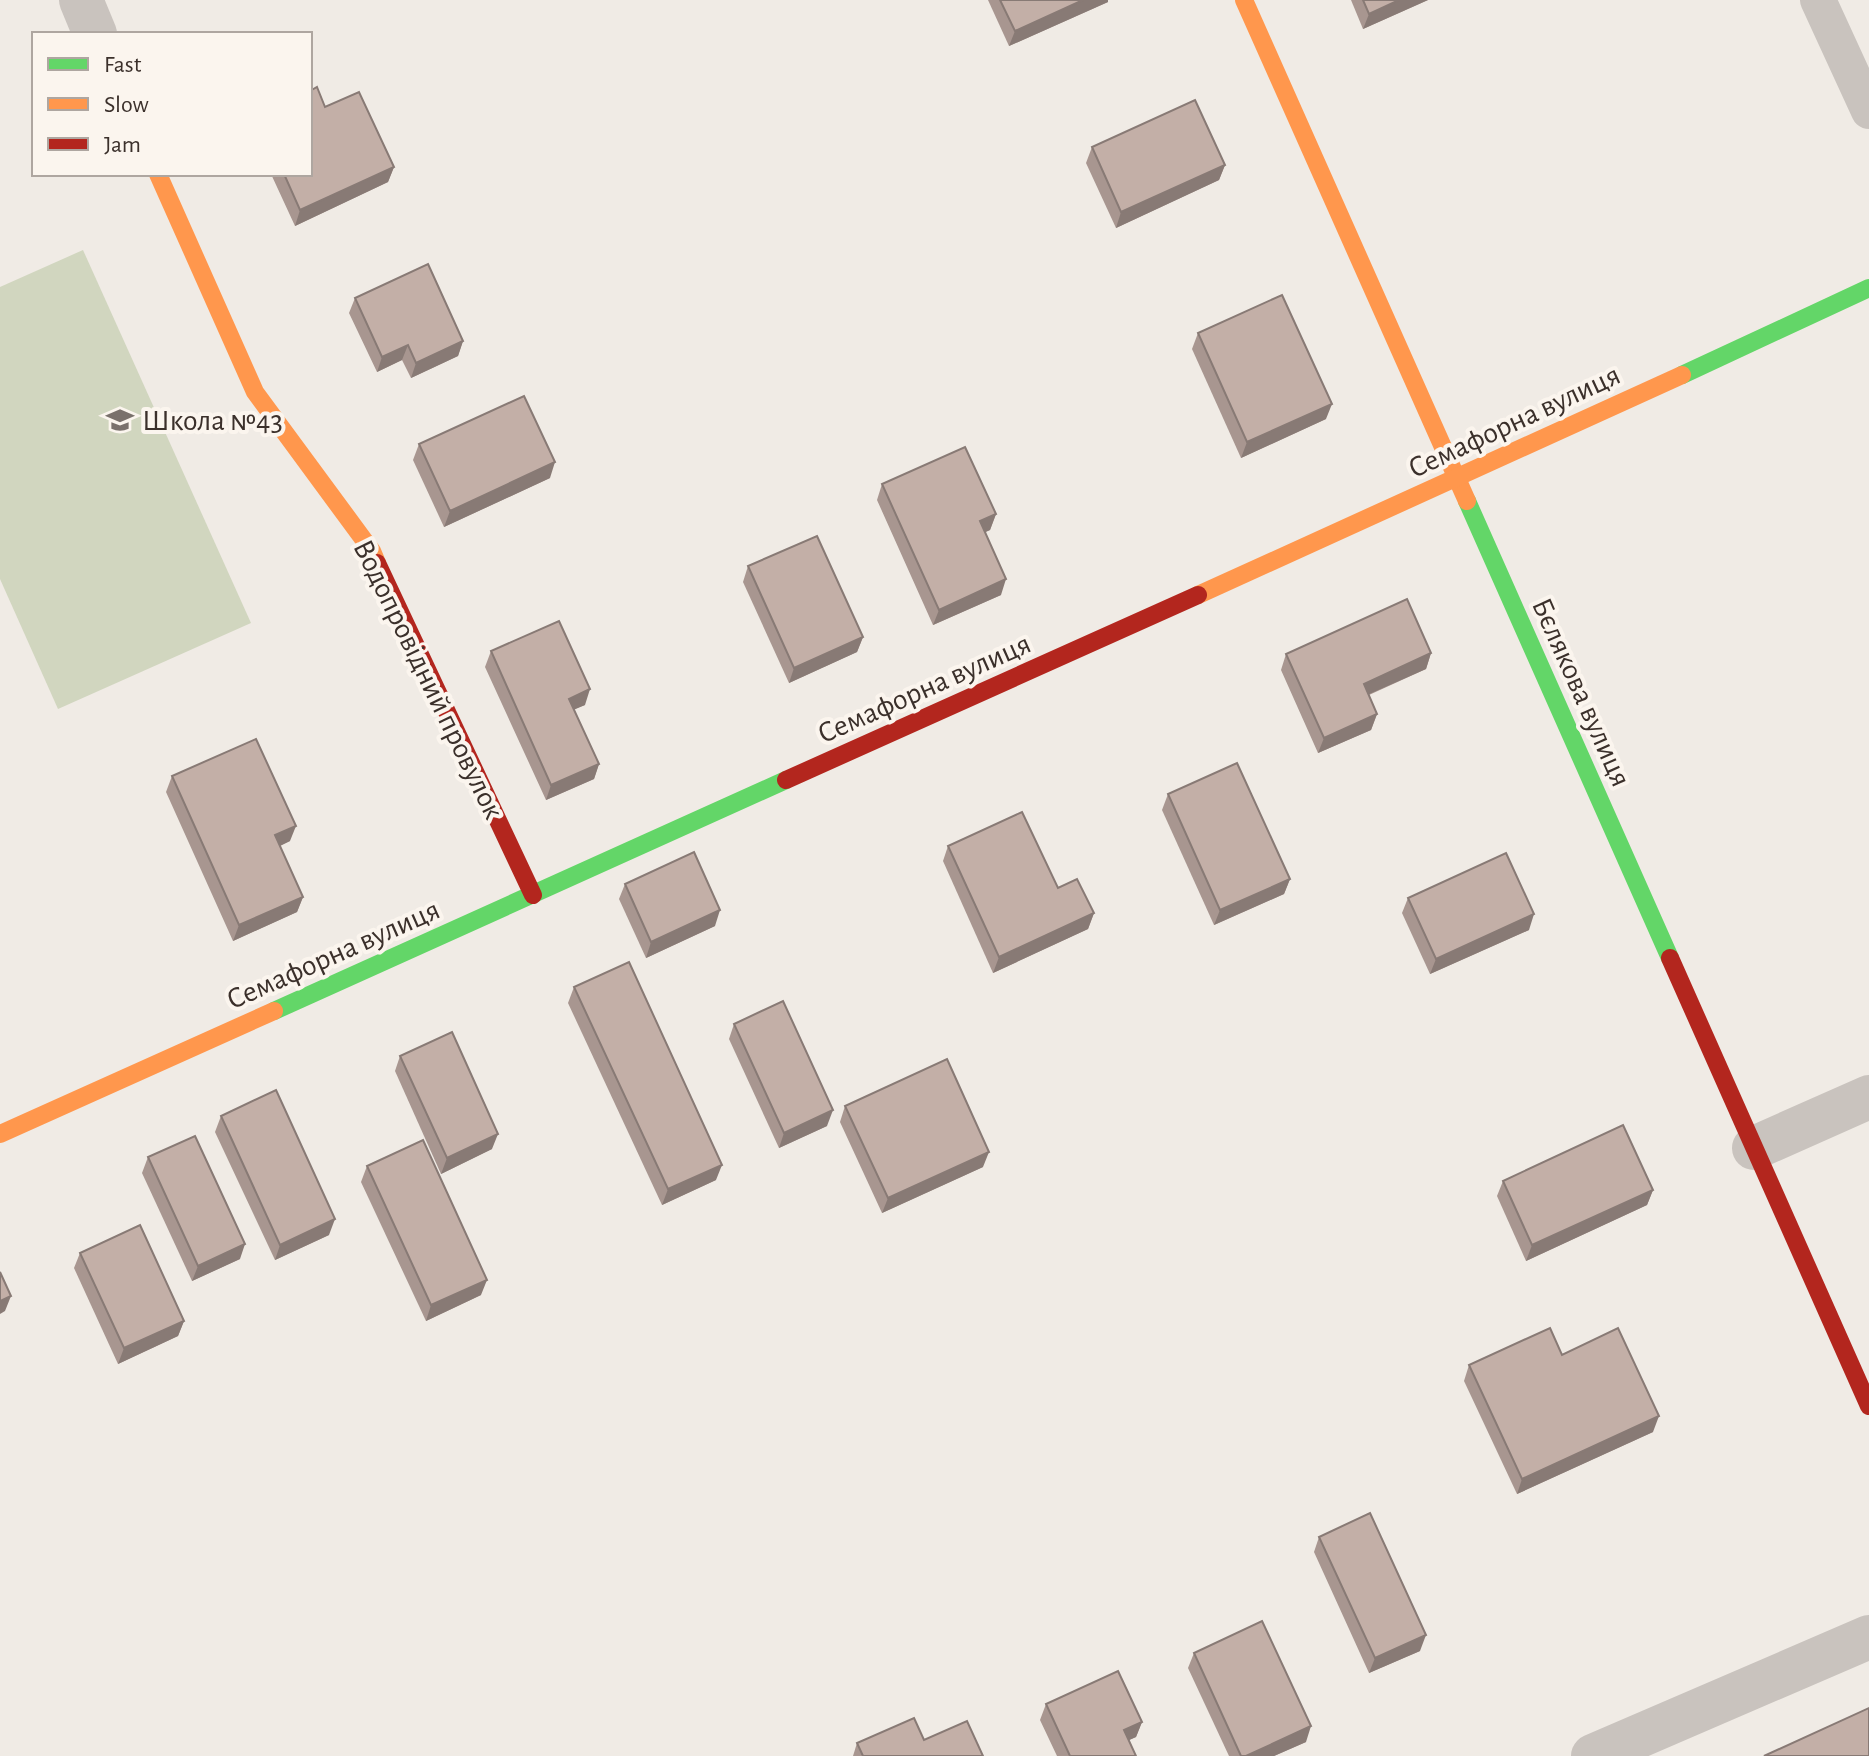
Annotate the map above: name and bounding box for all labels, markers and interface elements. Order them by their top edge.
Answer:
legend [32,32,312,176]
text: Fast [104,53,142,77]
text: Slow [104,93,149,117]
text: Jam [104,133,141,157]
street label: Семафорна вулиця [1404,360,1625,484]
school or university icon: Школа №43 [105,405,135,435]
place label: Школа №43 [142,406,283,436]
street label: Водопровідний провулок [347,535,509,824]
street label: Бєлякова вулиця [1526,594,1636,791]
street label: Семафорна вулиця [813,628,1035,749]
street label: Семафорна вулиця [222,894,444,1015]

